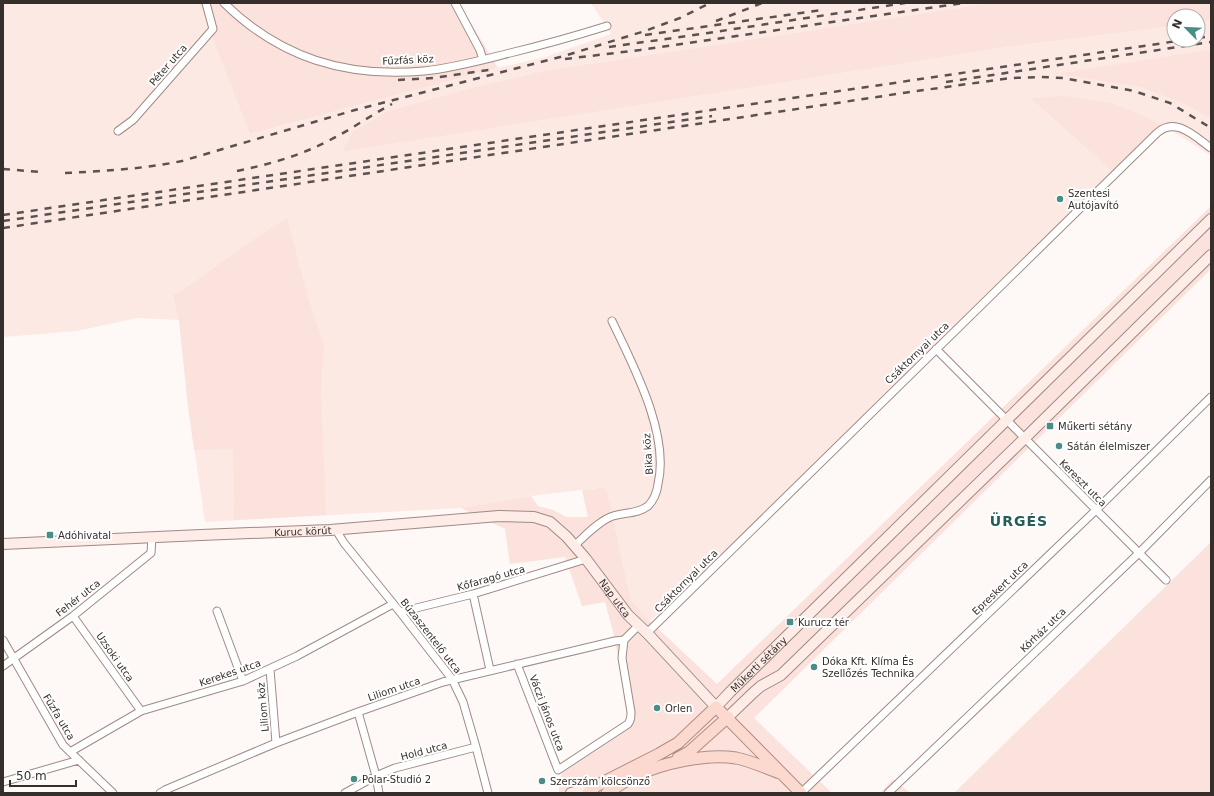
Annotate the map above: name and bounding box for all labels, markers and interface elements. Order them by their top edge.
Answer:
north arrow [1166,8,1206,48]
text: N [1170,17,1185,31]
street label: Péter utca [147,42,189,88]
street label: Fűzfás köz [382,53,434,67]
place label: Szentesi Autójavító [1068,188,1119,211]
marker: Szentesi Autójavító [1055,194,1065,204]
street label: Csáktornyai utca [883,320,951,386]
marker: Műkerti sétány [1045,421,1055,431]
place label: Műkerti sétány [1058,421,1132,432]
street label: Bika köz [641,433,655,475]
marker: Sátán élelmiszer [1054,441,1064,451]
place label: Sátán élelmiszer [1067,441,1151,452]
street label: Kereszt utca [1057,457,1109,509]
district label: ÜRGÉS [990,512,1048,529]
street label: Kuruc körút [274,524,332,538]
marker: Adóhivatal [45,530,55,540]
place label: Adóhivatal [58,530,111,541]
street label: Csáktornyai utca [652,547,720,615]
street label: Epreskert utca [970,559,1030,617]
street label: Kőfaragó utca [456,563,526,593]
street label: Fehér utca [54,577,102,619]
street label: Nap utca [597,577,633,619]
street label: Búzaszentelő utca [398,597,464,675]
street label: Kórház utca [1018,606,1068,654]
marker: Kurucz tér [785,617,795,627]
place label: Kurucz tér [798,617,850,628]
street label: Uzsoki utca [94,630,136,684]
street label: Műkerti sétány [728,634,789,694]
place label: Dóka Kft. Klíma És Szellőzés Technika [822,655,914,679]
street label: Kerekes utca [198,657,262,689]
marker: Dóka Kft. Klíma És Szellőzés Technika [809,662,819,672]
street label: Váczi János utca [527,673,567,753]
street label: Liliom utca [366,675,422,703]
street label: Liliom köz [255,682,271,732]
street label: Fűzfa utca [41,692,77,742]
marker: Orlen [652,703,662,713]
place label: Orlen [665,703,692,714]
street label: Hold utca [399,739,449,763]
scale bar [10,762,76,788]
text: 50 m [16,769,47,783]
marker: Polar-Studió 2 [349,774,359,784]
place label: Polar-Studió 2 [362,774,431,785]
marker: Szerszám kölcsönző [537,776,547,786]
place label: Szerszám kölcsönző [550,776,650,787]

